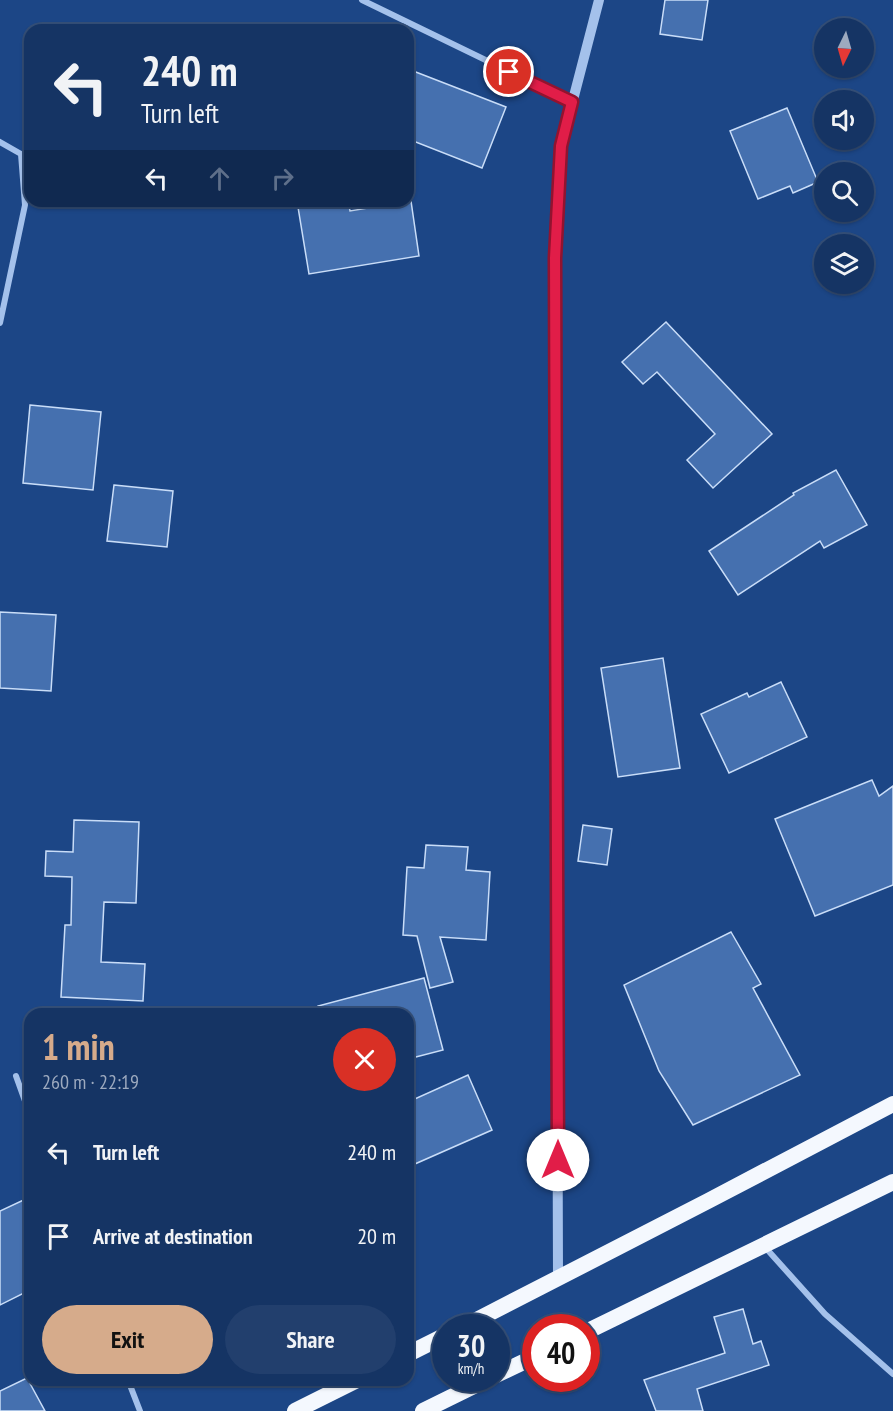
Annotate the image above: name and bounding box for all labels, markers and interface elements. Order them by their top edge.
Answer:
north arrow [814,18,874,78]
map controls [814,18,874,294]
text: 240 m [141,43,238,98]
pin [483,46,534,97]
icon: left [42,48,120,126]
icon: arrive [492,55,525,88]
button: sound [814,90,874,150]
text: Turn left [141,96,219,130]
icon: left [140,162,173,195]
icon: ahead [203,162,236,195]
icon: right [266,162,299,195]
button: search [814,162,874,222]
button: layers [814,234,874,294]
text: 1 min [42,1023,115,1070]
button: close [333,1028,396,1091]
text: 260 m · 22:19 [42,1069,139,1095]
position arrow [526,1128,590,1192]
icon: left [42,1136,75,1169]
text: Turn left [93,1138,159,1166]
text: 240 m [347,1138,396,1166]
icon: arrive [42,1220,75,1253]
text: Arrive at destination [93,1222,253,1250]
text: 20 m [357,1222,396,1250]
button: Exit [42,1305,213,1374]
button: Share [225,1305,396,1374]
speed limit sign: 40 [522,1314,600,1392]
text: 30 [457,1326,485,1365]
text: km/h [458,1359,484,1378]

